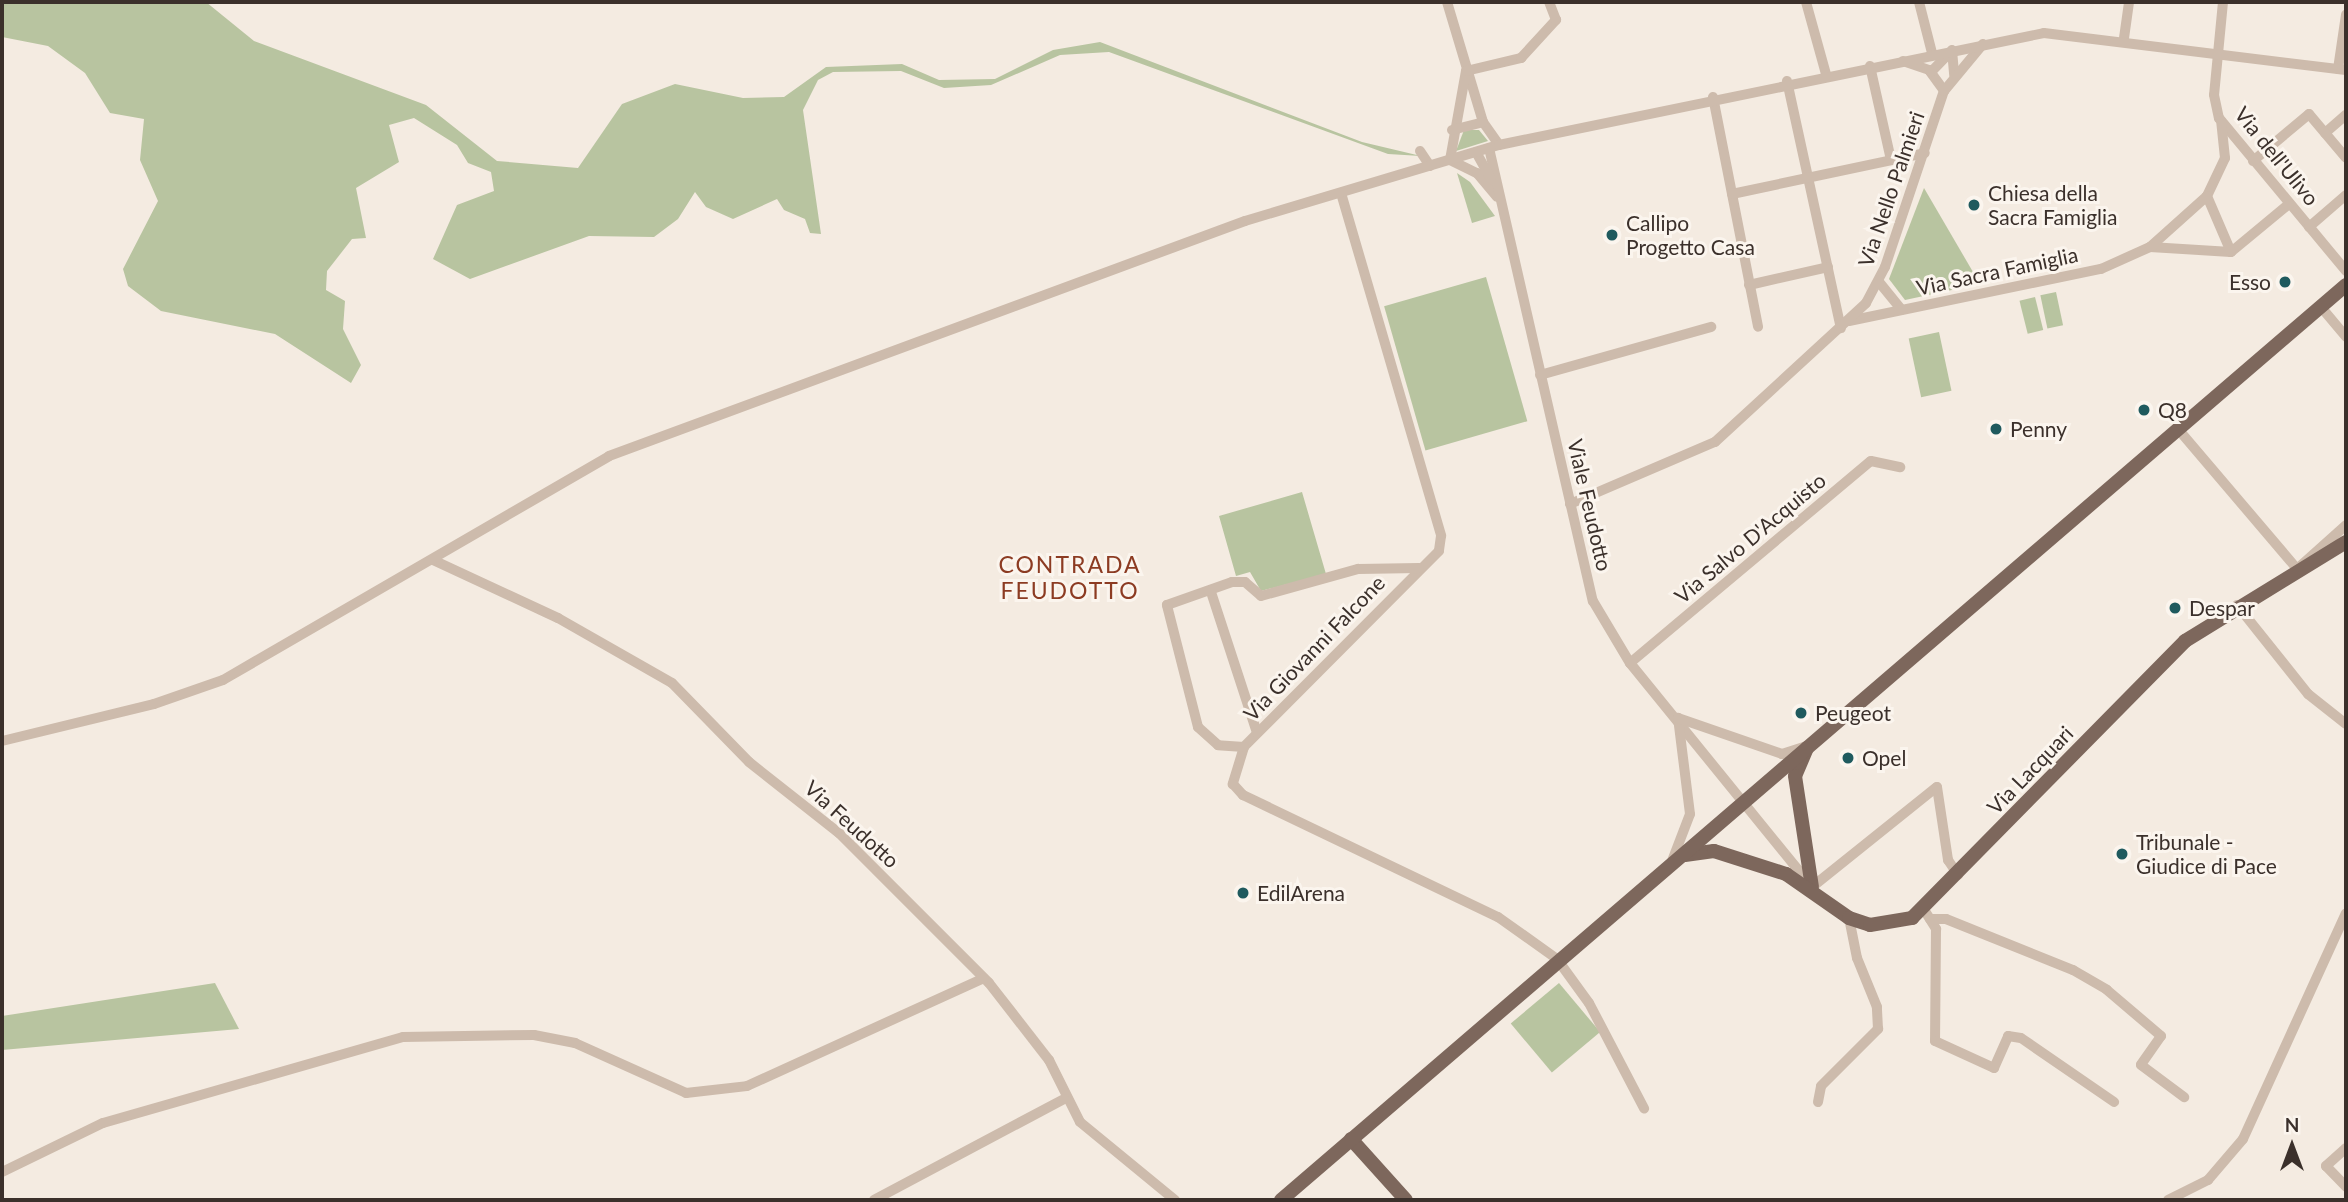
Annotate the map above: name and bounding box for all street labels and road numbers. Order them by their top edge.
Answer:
street label: Via dell'Ulivo [2230,102,2324,210]
street label: Via Nello Palmieri [1853,108,1929,270]
street label: Via Sacra Famiglia [1914,242,2080,300]
street label: Viale Feudotto [1563,437,1617,573]
street label: Via Salvo D'Acquisto [1669,467,1831,609]
street label: Via Giovanni Falcone [1238,570,1390,726]
street label: Via Lacquari [1982,721,2078,819]
street label: Via Feudotto [800,775,904,873]

